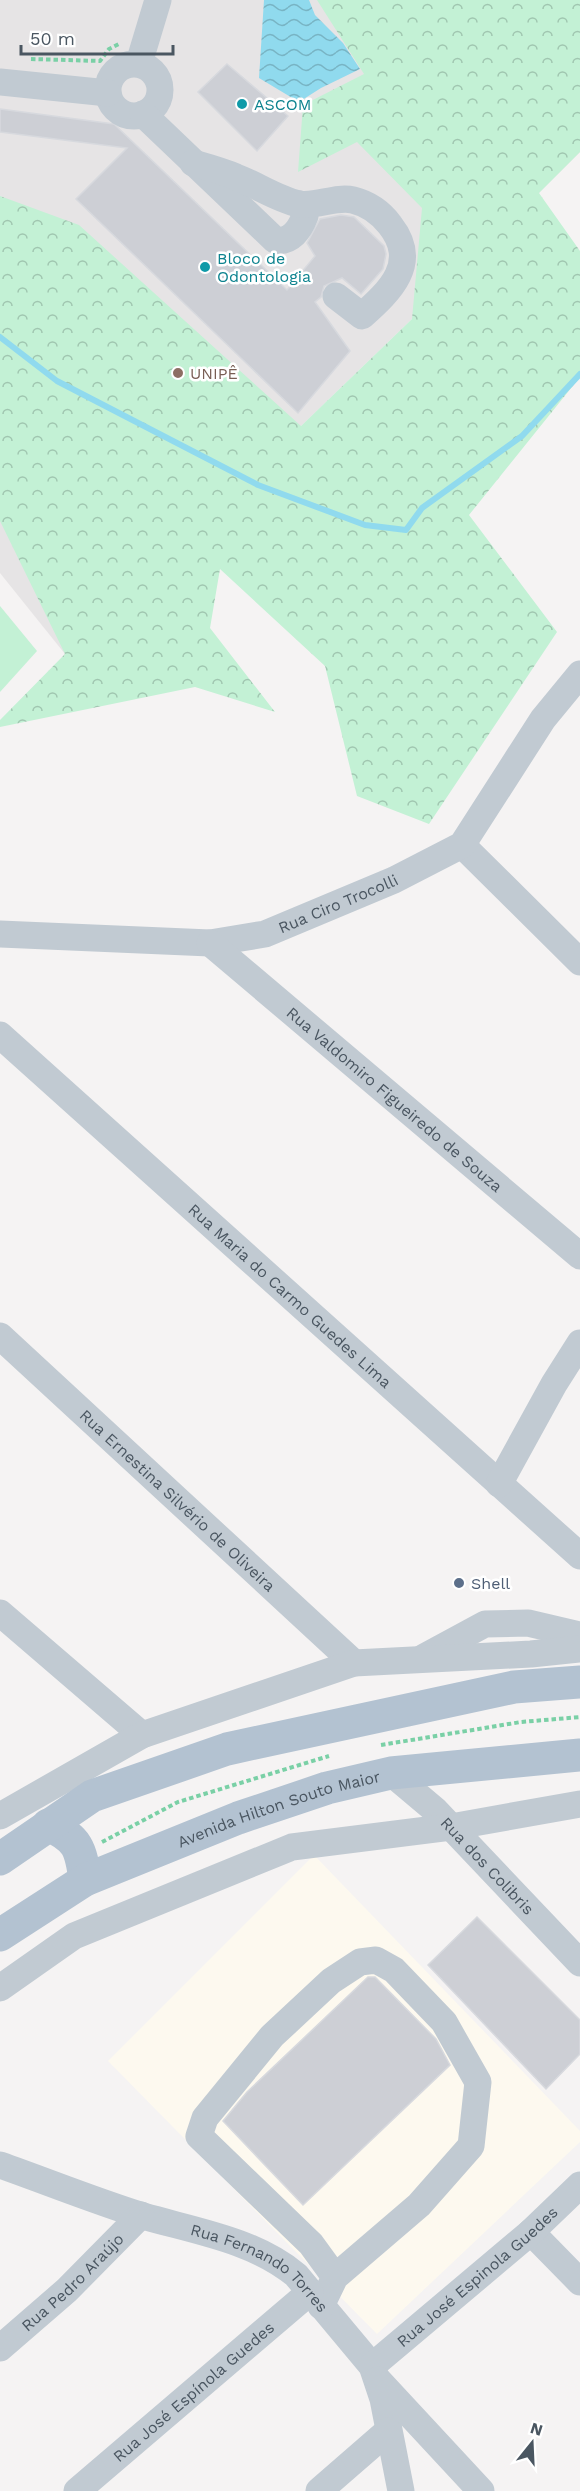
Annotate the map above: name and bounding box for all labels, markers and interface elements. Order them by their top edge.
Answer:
scale bar [21,18,172,56]
text: 50 m [30,28,75,49]
place label: ASCOM [254,95,311,114]
marker: ASCOM [235,97,249,111]
place label: Bloco de Odontologia [217,249,311,286]
marker: Bloco de Odontologia [198,260,212,274]
place label: UNIPÊ [190,364,238,383]
marker: UNIPÊ [171,366,185,380]
street label: Rua Ciro Trocolli [276,871,401,937]
street label: Rua Valdomiro Figueiredo de Souza [283,1003,506,1196]
street label: Rua Maria do Carmo Guedes Lima [184,1200,395,1392]
street label: Rua Ernestina Silvério de Oliveira [76,1406,279,1596]
place label: Shell [471,1574,510,1593]
marker: Shell [452,1576,466,1590]
street label: Avenida Hilton Souto Maior [175,1767,383,1852]
street label: Rua dos Colibris [437,1813,538,1919]
street label: Rua José Espinola Guedes [393,2203,562,2351]
street label: Rua Fernando Torres [189,2220,332,2316]
street label: Rua Pedro Araújo [18,2229,128,2335]
street label: Rua José Espínola Guedes [109,2318,278,2466]
north arrow [502,2413,562,2473]
text: N [528,2418,545,2440]

